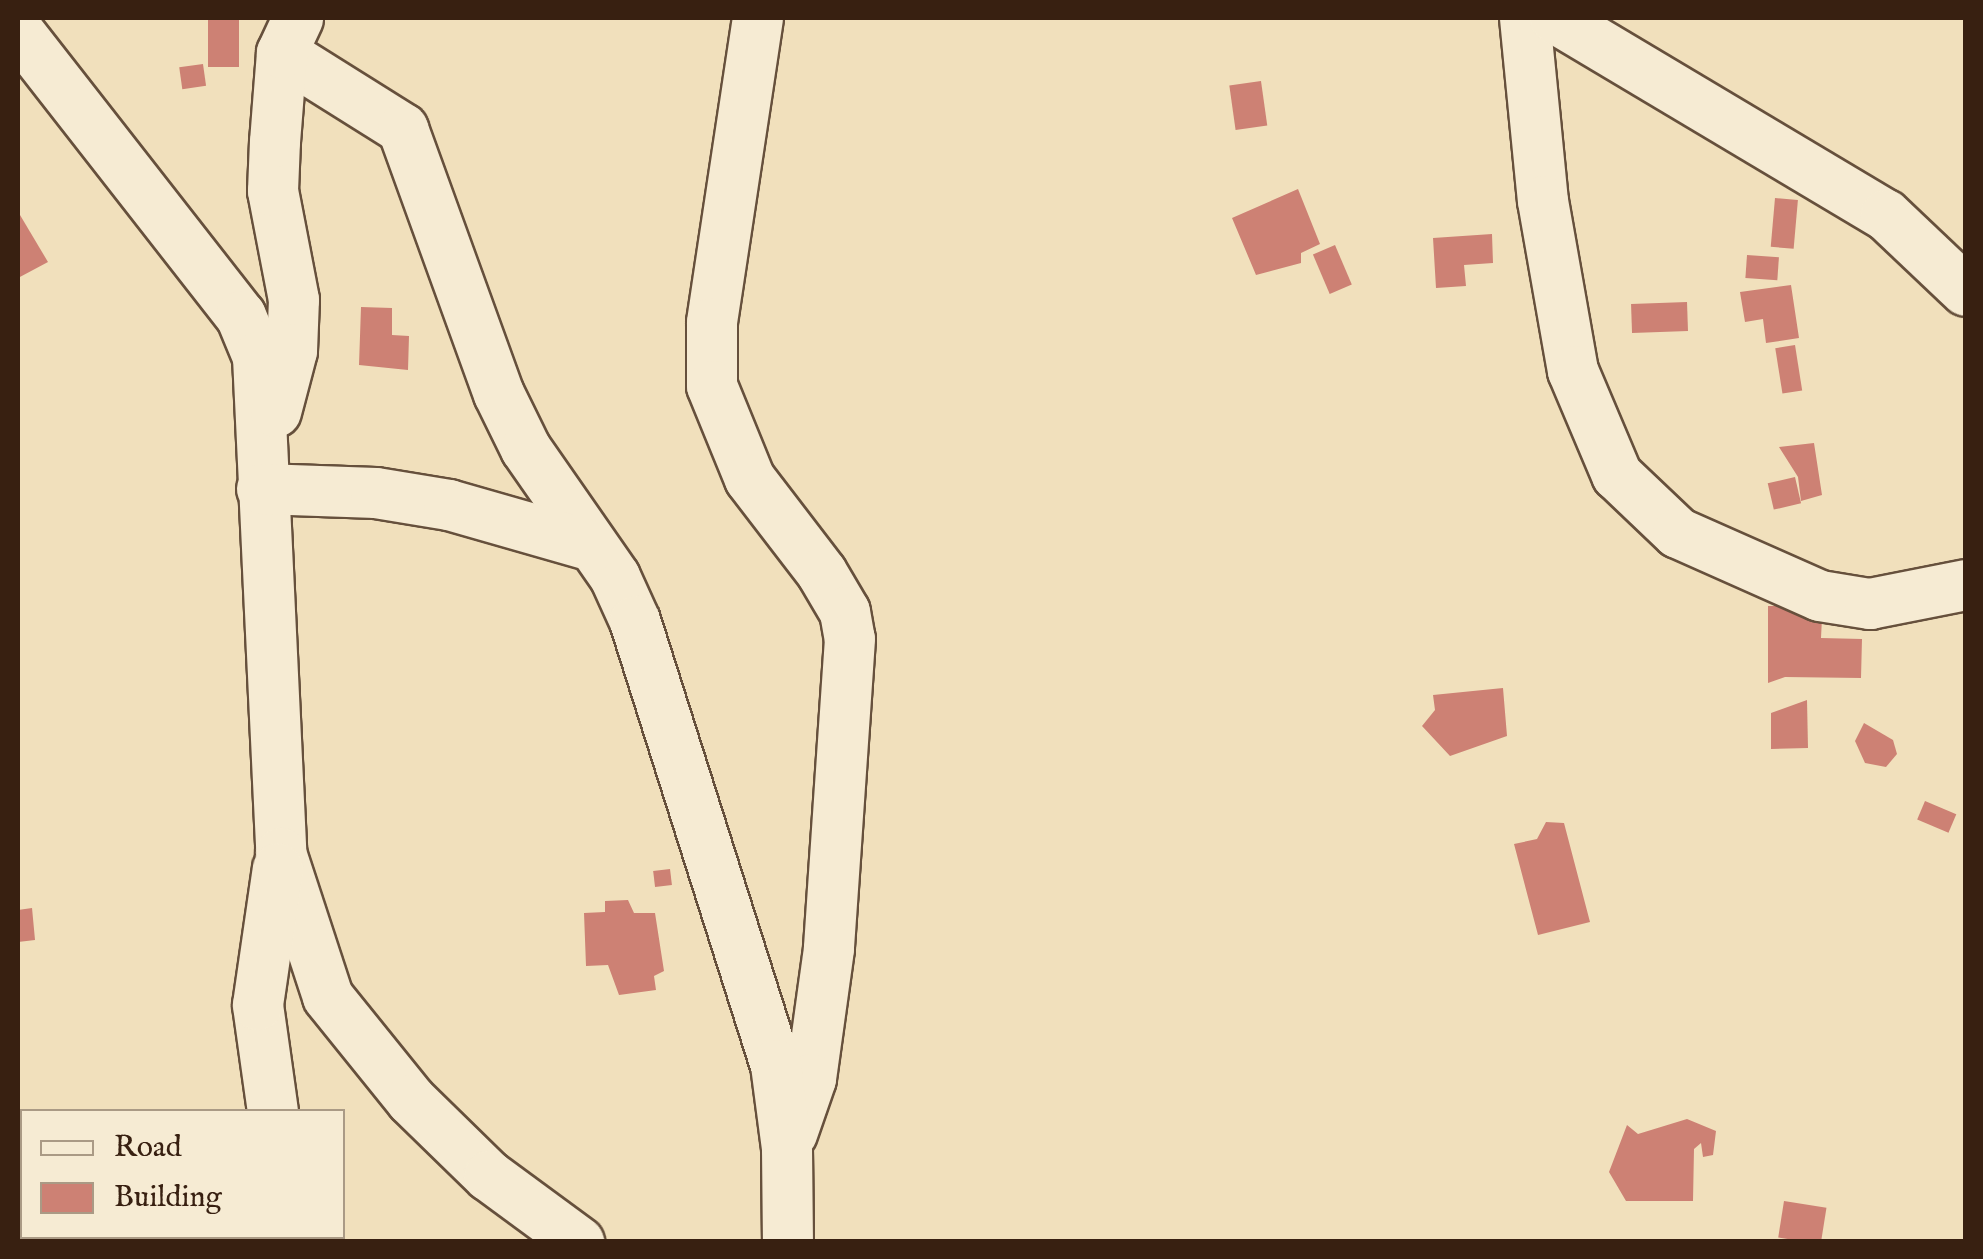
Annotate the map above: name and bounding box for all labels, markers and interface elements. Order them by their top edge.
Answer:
legend [20,1109,345,1239]
text: Road [114,1129,182,1167]
text: Building [114,1179,222,1217]

